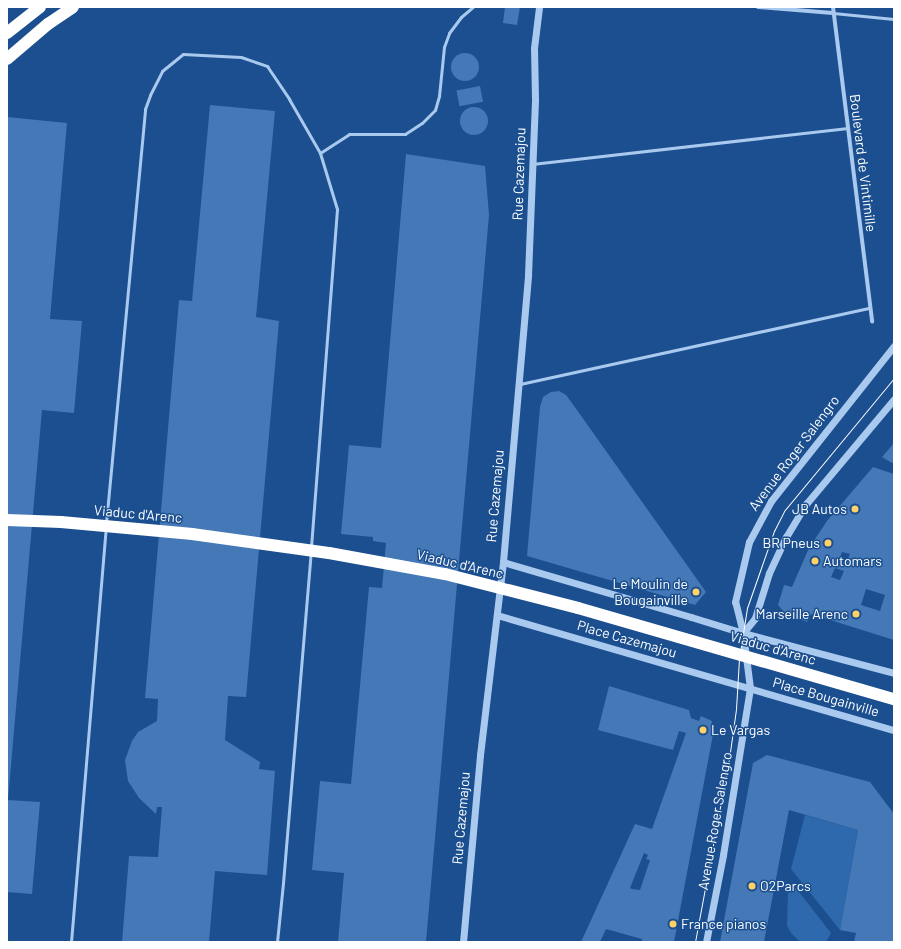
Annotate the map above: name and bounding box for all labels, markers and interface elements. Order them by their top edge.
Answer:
street label: Boulevard de Vintimille [846,93,880,233]
street label: Rue Cazemajou [509,127,529,221]
street label: Avenue Roger Salengro [745,392,843,514]
street label: Rue Cazemajou [483,449,507,543]
place label: JB Autos [792,501,847,517]
street label: Viaduc d'Arenc [93,502,183,526]
marker: JB Autos [850,504,860,514]
place label: BR Pneus [762,535,820,551]
marker: BR Pneus [823,538,833,548]
street label: Viaduc d'Arenc [415,546,505,582]
place label: Automars [823,553,882,569]
marker: Automars [810,556,820,566]
place label: Le Moulin de Bougainville [612,576,688,608]
marker: Le Moulin de Bougainville [691,587,701,597]
place label: Marseille Arenc [756,606,848,622]
marker: Marseille Arenc [851,609,861,619]
street label: Place Cazemajou [575,617,679,661]
street label: Viaduc d'Arenc [728,628,818,668]
street label: Place Bougainville [771,674,881,720]
place label: Le Vargas [711,722,770,738]
marker: Le Vargas [698,725,708,735]
street label: Avenue Roger Salengro [695,751,735,891]
street label: Rue Cazemajou [449,771,473,865]
place label: O2Parcs [760,878,811,894]
marker: O2Parcs [747,881,757,891]
place label: France pianos [681,916,766,932]
marker: France pianos [668,919,678,929]

